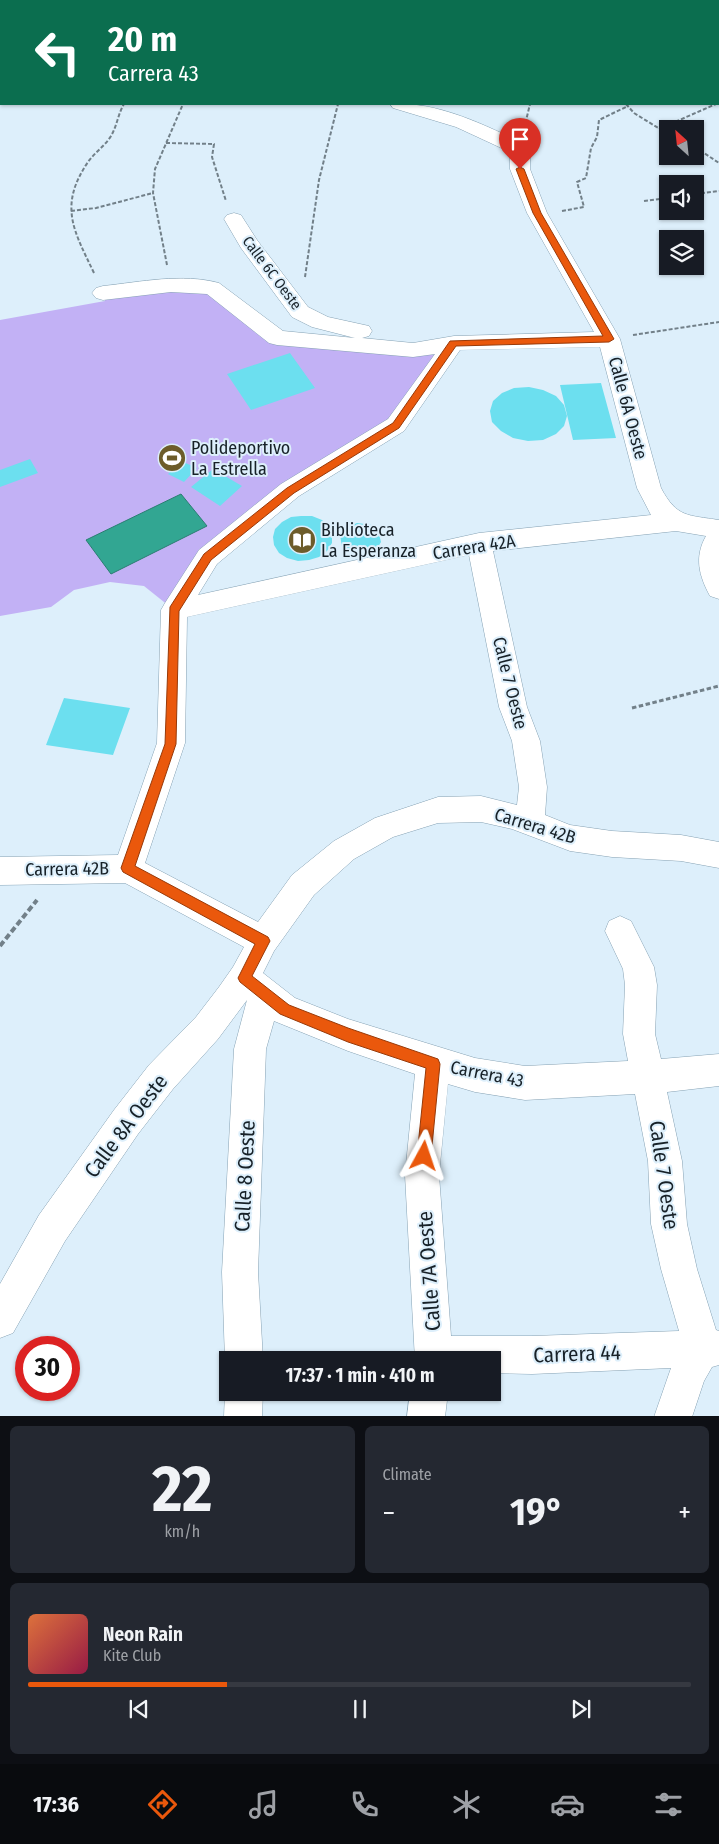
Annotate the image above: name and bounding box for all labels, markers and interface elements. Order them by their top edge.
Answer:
text: 20 m [108,18,177,60]
icon: left [25,20,90,85]
text: Carrera 43 [108,60,199,87]
pin [499,118,541,169]
north arrow [659,120,704,165]
map controls [659,120,704,275]
icon: arrive [506,125,534,153]
button: sound [659,175,704,220]
button: layers [659,230,704,275]
street label: Calle 6C Oeste [239,233,305,313]
street label: Calle 6A Oeste [604,354,652,462]
place label: Polideportivo La Estrella [191,437,290,480]
sports icon: Polideportivo La Estrella [157,443,187,473]
place label: Biblioteca La Esperanza [321,519,416,562]
library icon: Biblioteca La Esperanza [287,525,317,555]
street label: Carrera 42A [431,530,517,564]
street label: Calle 7 Oeste [488,635,532,731]
street label: Carrera 42B [492,803,578,849]
street label: Carrera 42B [25,857,109,881]
street label: Carrera 43 [449,1056,525,1092]
street label: Calle 8A Oeste [79,1069,173,1183]
street label: Calle 7 Oeste [643,1119,685,1231]
street label: Calle 8 Oeste [229,1120,261,1232]
position arrow [397,1129,449,1181]
street label: Calle 7A Oeste [412,1210,446,1332]
speed limit sign: 30 [15,1336,80,1401]
street label: Carrera 44 [533,1339,621,1369]
text: 17:37 · 1 min · 410 m [286,1364,435,1387]
text: 22 [152,1450,212,1528]
text: Climate [383,1465,432,1484]
text: 19° [510,1489,563,1535]
text: − [383,1496,395,1529]
text: + [678,1496,691,1529]
text: km/h [164,1522,200,1541]
text: Neon Rain [103,1623,183,1646]
text: Kite Club [103,1646,161,1665]
icon: previous [125,1695,153,1723]
icon: pause [346,1695,374,1723]
icon: next [567,1695,595,1723]
icon: directions [145,1787,180,1822]
icon: music [246,1787,281,1822]
icon: phone [347,1787,382,1822]
icon: climate [449,1787,484,1822]
icon: car [550,1787,585,1822]
icon: filters [651,1787,686,1822]
text: 17:36 [33,1791,79,1818]

